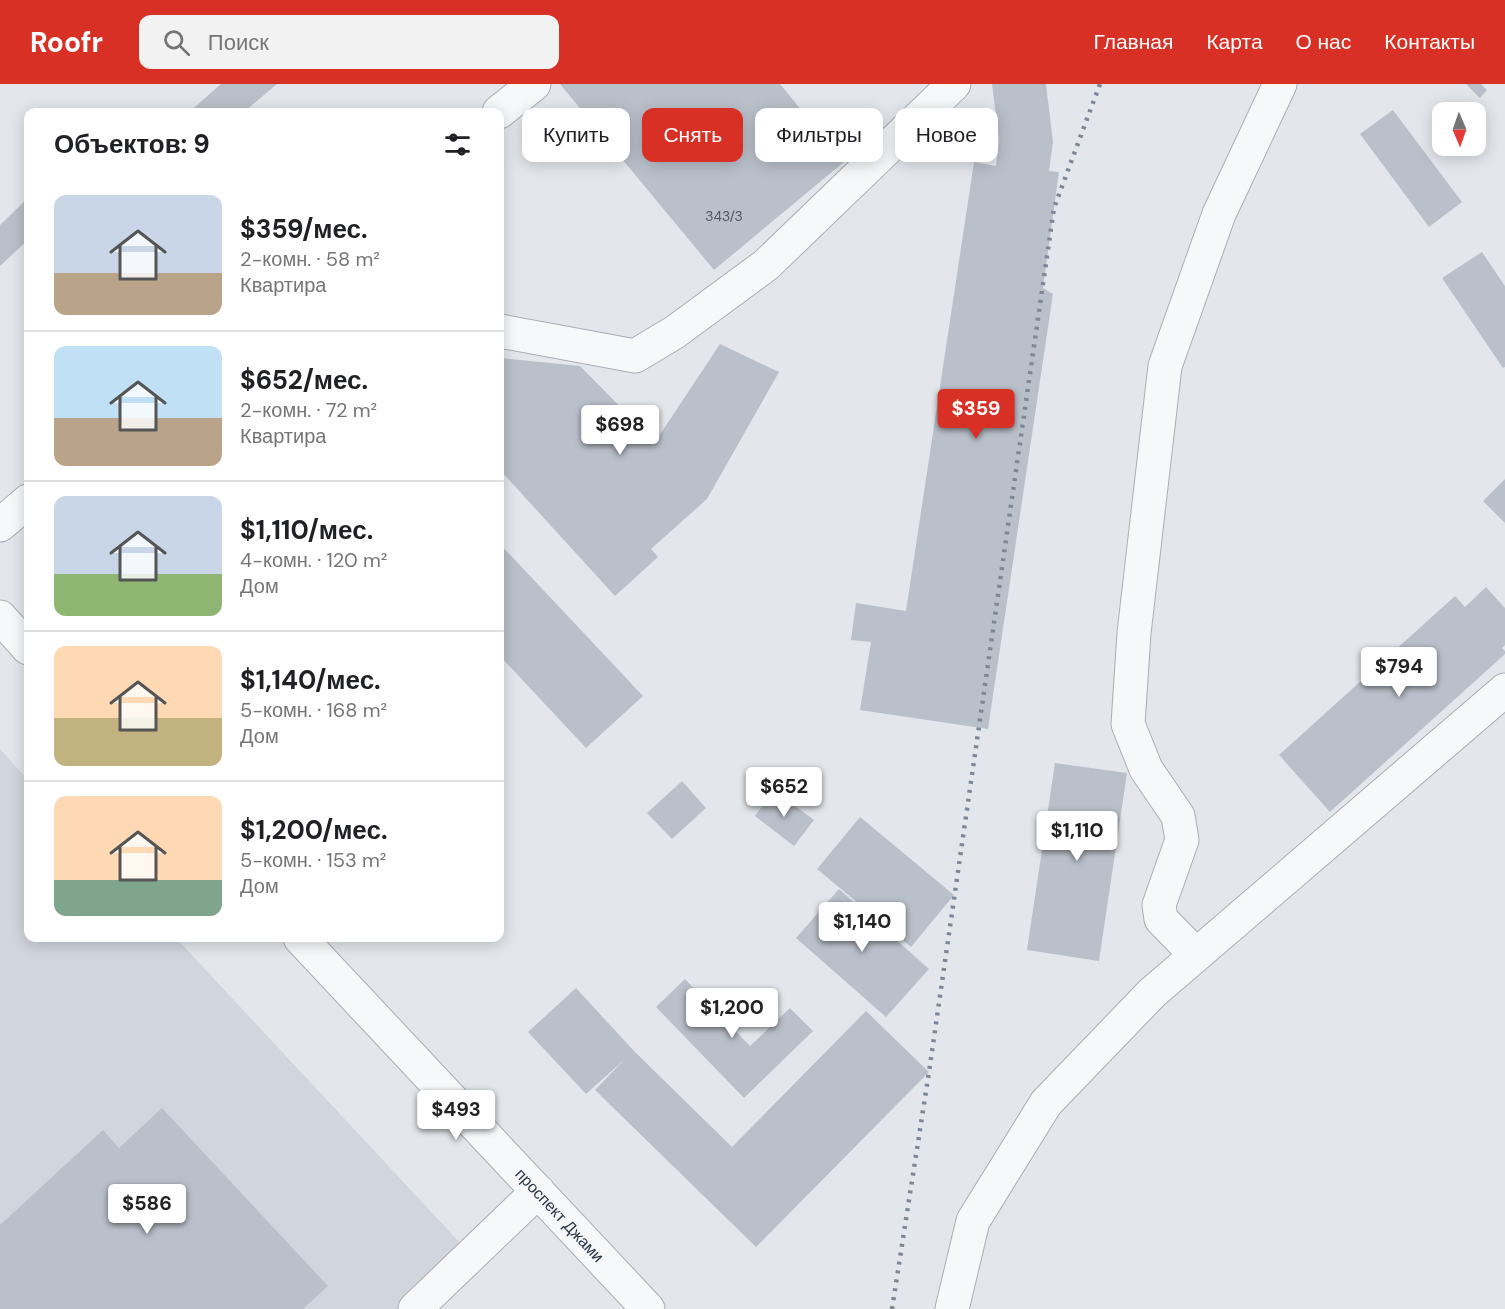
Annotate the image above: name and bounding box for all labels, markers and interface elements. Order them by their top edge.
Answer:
search box [139,15,559,69]
text: Roofr [30,24,103,61]
icon: search [160,26,193,59]
text: Поиск [208,28,269,57]
text: Главная [1093,28,1173,56]
text: Карта [1206,28,1263,56]
text: О нас [1296,28,1351,56]
text: Контакты [1384,28,1475,56]
north arrow [1432,102,1486,156]
map controls [1432,102,1486,156]
chip: Купить [522,108,630,162]
chip: Снять [642,108,743,162]
chip: Фильтры [755,108,883,162]
chip: Новое [895,108,998,162]
text: Объектов: 9 [54,127,210,161]
icon: filters [441,128,474,161]
house number: 343/3 [705,207,743,225]
text: $359/мес. [240,212,368,246]
icon: home [102,219,174,291]
text: 2-комн. · 58 m² [240,246,380,272]
text: Квартира [240,272,326,298]
text: $652/мес. [240,363,368,397]
icon: home [102,370,174,442]
pin: $359 [940,389,1012,440]
text: $359 [952,395,1000,421]
text: 2-комн. · 72 m² [240,397,377,423]
pin: $698 [584,405,656,456]
text: $698 [595,411,645,437]
text: Квартира [240,423,326,449]
text: $1,110/мес. [240,513,373,547]
icon: home [102,520,174,592]
text: 4-комн. · 120 m² [240,547,387,573]
text: Дом [240,573,279,599]
pin: $794 [1363,647,1435,698]
text: $794 [1375,653,1423,679]
text: $1,140/мес. [240,663,381,697]
icon: home [102,670,174,742]
text: 5-комн. · 168 m² [240,697,387,723]
text: Дом [240,723,279,749]
pin: $652 [748,767,820,818]
text: $652 [760,773,808,799]
pin: $1,110 [1028,811,1126,862]
text: $1,200/мес. [240,813,388,847]
text: $1,110 [1051,817,1103,843]
icon: home [102,820,174,892]
text: 5-комн. · 153 m² [240,847,386,873]
text: Дом [240,873,279,899]
pin: $1,140 [813,902,911,953]
text: $1,140 [833,908,891,934]
pin: $1,200 [683,988,781,1039]
text: $1,200 [700,994,764,1020]
pin: $493 [420,1090,492,1141]
text: $493 [431,1096,481,1122]
street label: проспект Джами [511,1164,609,1267]
pin: $586 [111,1184,183,1235]
text: $586 [122,1190,172,1216]

